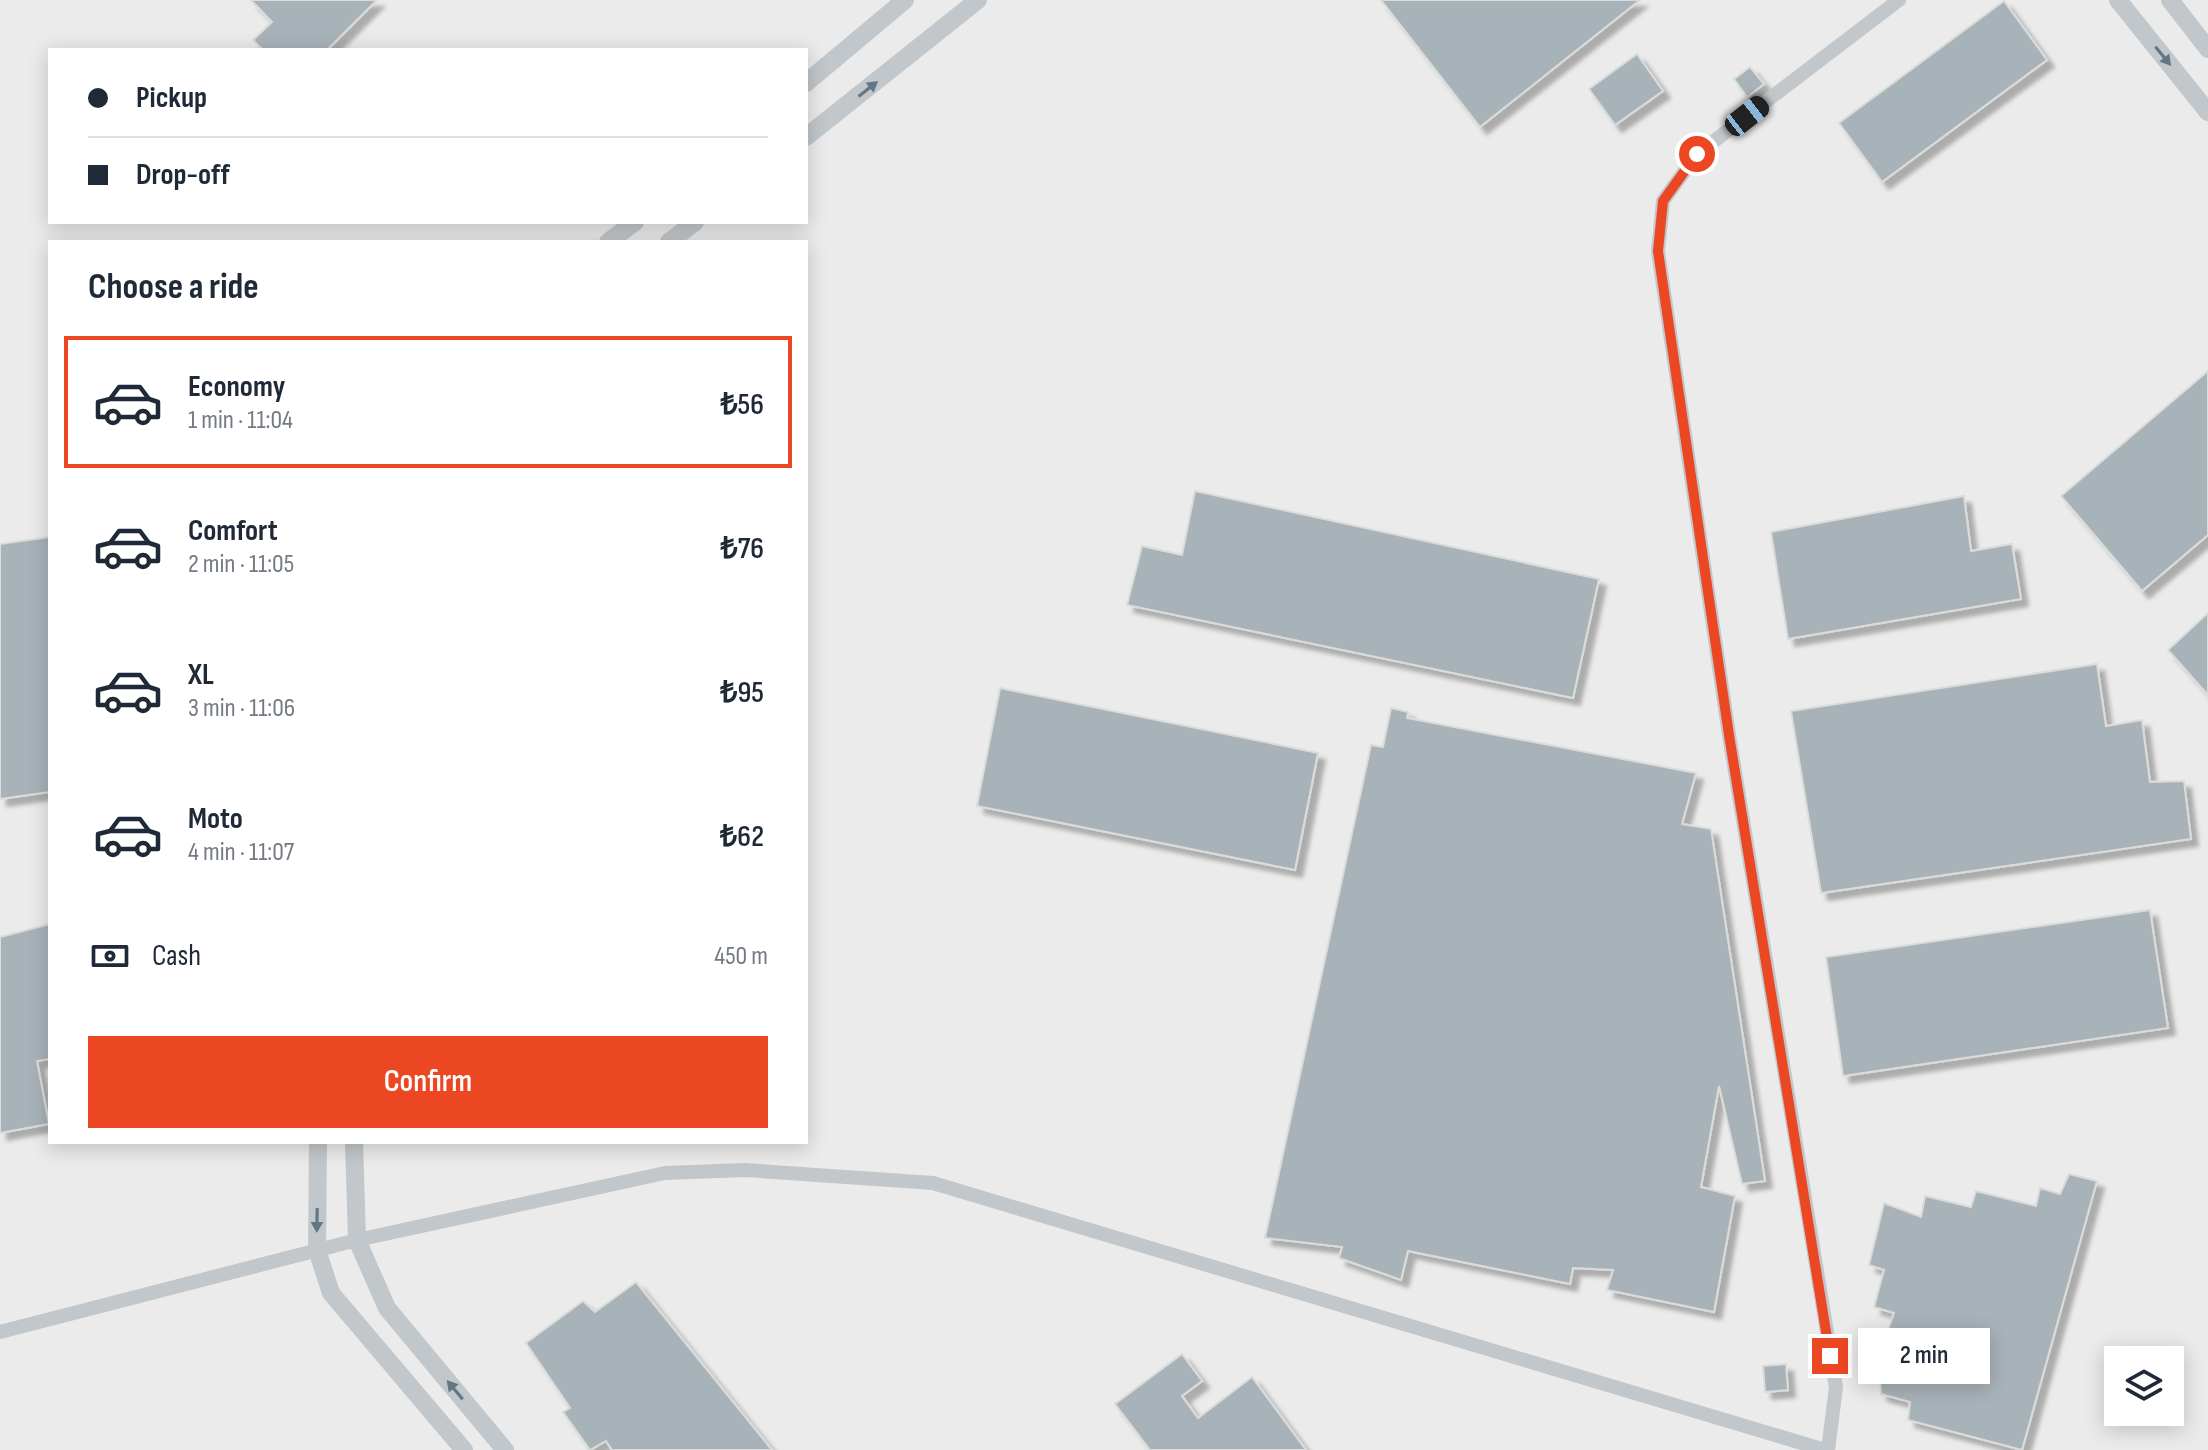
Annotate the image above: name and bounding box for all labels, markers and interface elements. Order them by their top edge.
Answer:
one-way arrow [2154,46,2171,66]
text: Pickup [136,80,207,116]
one-way arrow [858,82,878,98]
car [1721,92,1773,140]
route start [1679,136,1715,172]
text: Drop-off [136,157,230,193]
text: Choose a ride [88,266,259,309]
icon: car [92,366,164,438]
text: Economy [188,369,285,405]
text: ₺56 [720,387,764,423]
text: 1 min · 11:04 [188,405,293,436]
icon: car [92,510,164,582]
text: Comfort [188,513,278,549]
text: ₺76 [721,531,764,567]
text: 2 min · 11:05 [188,549,294,580]
icon: car [92,654,164,726]
text: XL [188,657,214,693]
text: ₺95 [720,675,764,711]
text: 3 min · 11:06 [188,693,295,724]
icon: car [92,798,164,870]
text: Moto [188,801,243,837]
text: ₺62 [720,819,764,855]
text: 4 min · 11:07 [188,837,294,868]
icon: cash [88,934,132,978]
text: Cash [152,938,201,974]
text: 450 m [714,941,768,972]
button: Confirm [88,1036,768,1128]
one-way arrow [311,1208,323,1233]
callout: 2 min [1858,1328,1990,1384]
route end [1812,1338,1848,1374]
text: 2 min [1900,1340,1948,1371]
map controls [2104,1346,2184,1426]
button: layers [2104,1346,2184,1426]
one-way arrow [447,1380,464,1400]

